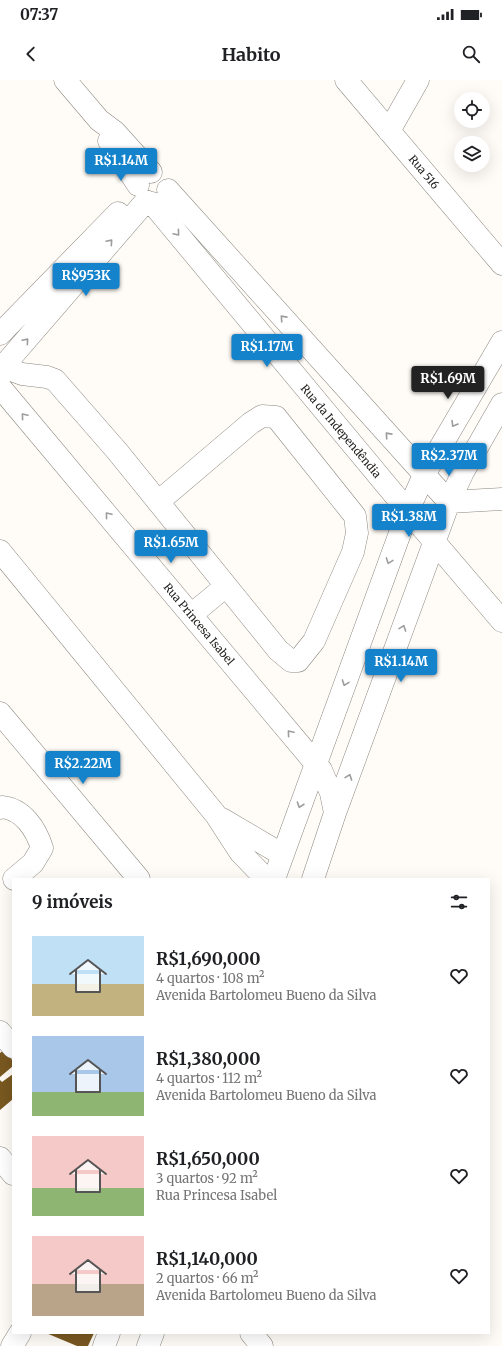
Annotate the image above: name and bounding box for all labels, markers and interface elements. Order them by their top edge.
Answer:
text: 07:37 [20,5,58,24]
icon: back [20,43,42,65]
text: Habito [221,43,281,66]
icon: search [460,43,482,65]
map controls [454,92,490,172]
button: locate [454,92,490,128]
button: layers [454,136,490,172]
pin: R$1.14M [84,148,158,182]
text: R$1.14M [94,152,148,169]
street label: Rua 516 [406,152,442,192]
one-way arrow [173,228,180,235]
one-way arrow [106,240,113,247]
pin: R$953K [53,263,119,297]
text: R$953K [62,267,110,284]
one-way arrow [280,315,287,322]
pin: R$1.17M [230,334,304,368]
one-way arrow [21,338,28,346]
text: R$1.17M [240,338,294,355]
pin: R$1.69M [411,366,485,400]
text: R$1.69M [420,370,476,387]
street label: Rua da Independêndia [298,381,384,481]
one-way arrow [21,413,28,421]
one-way arrow [451,420,458,427]
one-way arrow [386,433,393,440]
pin: R$2.37M [412,443,486,477]
text: R$2.37M [421,447,477,464]
pin: R$1.38M [372,504,446,538]
text: R$1.38M [381,508,437,525]
one-way arrow [105,513,112,520]
pin: R$1.65M [134,530,208,564]
text: R$1.65M [143,534,199,551]
one-way arrow [386,558,394,565]
street label: Rua Princesa Isabel [161,580,238,668]
one-way arrow [398,625,407,632]
pin: R$1.14M [364,649,438,683]
text: R$1.14M [374,653,428,670]
one-way arrow [341,680,349,687]
one-way arrow [288,730,295,737]
pin: R$2.22M [46,751,120,785]
text: R$2.22M [54,755,112,772]
one-way arrow [344,773,352,780]
one-way arrow [297,802,305,809]
text: 9 imóveis [32,891,113,913]
icon: filters [448,891,470,913]
text: R$1,690,000 [156,948,261,970]
icon: home [64,952,112,1000]
icon: heart [448,965,470,987]
text: 4 quartos · 108 m² [156,970,264,987]
text: Avenida Bartolomeu Bueno da Silva [156,987,377,1004]
text: R$1,380,000 [156,1048,261,1070]
icon: home [64,1052,112,1100]
icon: heart [448,1065,470,1087]
text: 4 quartos · 112 m² [156,1070,262,1087]
text: Avenida Bartolomeu Bueno da Silva [156,1087,377,1104]
text: R$1,650,000 [156,1148,260,1170]
icon: home [64,1152,112,1200]
icon: heart [448,1165,470,1187]
text: 3 quartos · 92 m² [156,1170,258,1187]
text: Rua Princesa Isabel [156,1187,277,1204]
text: R$1,140,000 [156,1248,258,1270]
icon: home [64,1252,112,1300]
icon: heart [448,1265,470,1287]
text: 2 quartos · 66 m² [156,1270,259,1287]
text: Avenida Bartolomeu Bueno da Silva [156,1287,377,1304]

